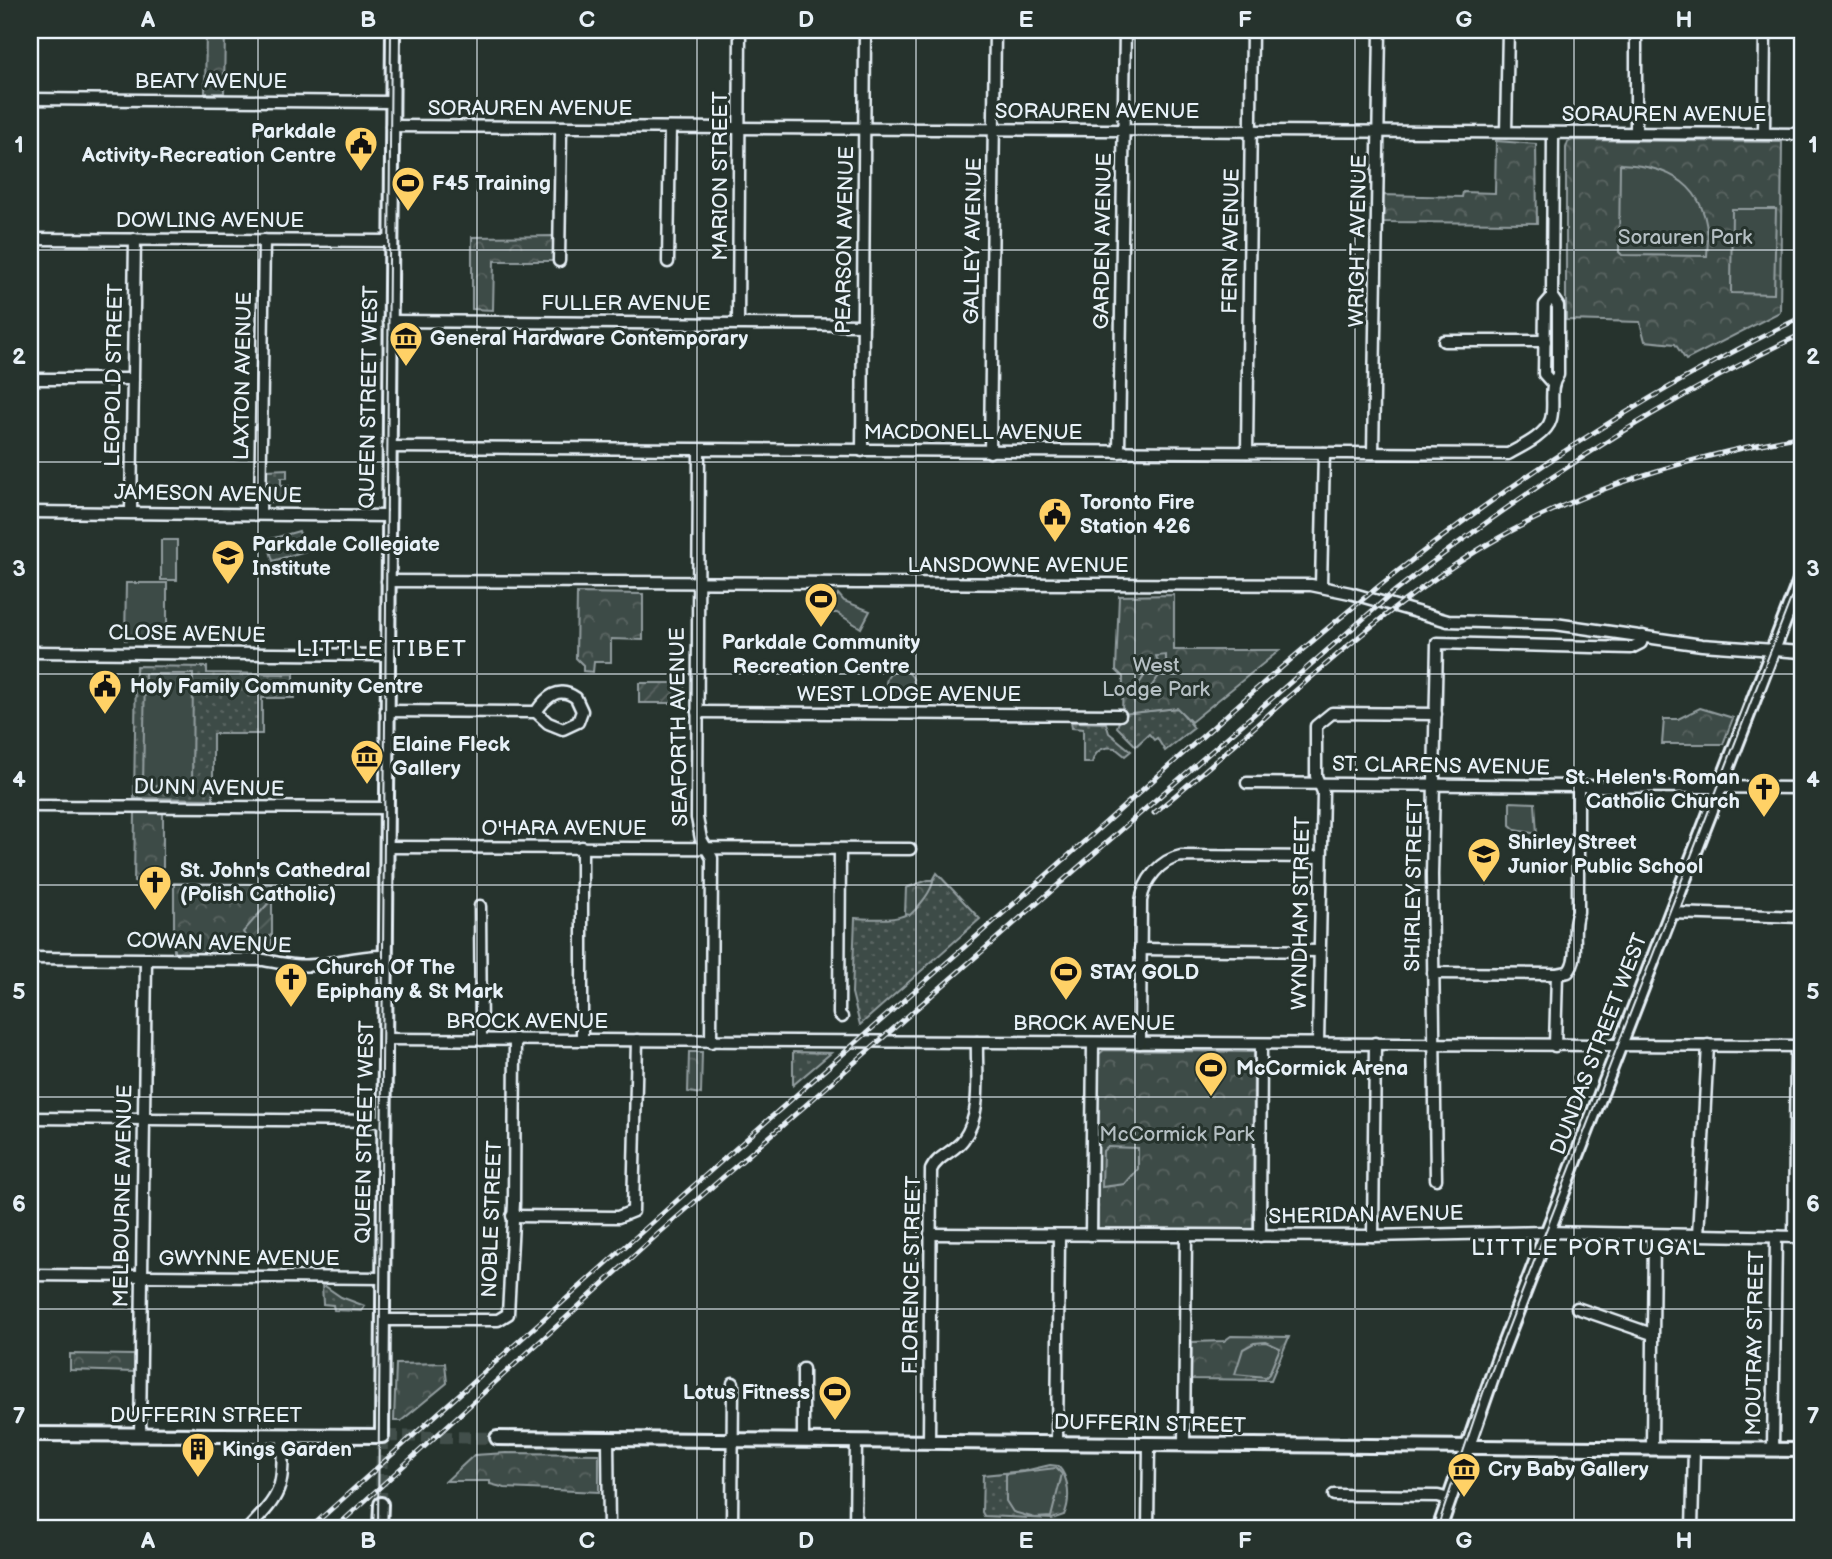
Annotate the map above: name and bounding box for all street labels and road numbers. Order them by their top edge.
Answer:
street label: BEATY AVENUE [135,69,287,94]
street label: MARION STREET [708,91,733,261]
street label: SORAUREN AVENUE [428,96,632,121]
street label: SORAUREN AVENUE [995,99,1199,124]
street label: SORAUREN AVENUE [1562,102,1766,127]
street label: PEARSON AVENUE [831,146,859,334]
street label: GARDEN AVENUE [1089,152,1117,330]
street label: WRIGHT AVENUE [1344,154,1372,328]
street label: GALLEY AVENUE [959,157,987,325]
street label: FERN AVENUE [1217,168,1245,314]
street label: DOWLING AVENUE [116,208,304,233]
street label: LEOPOLD STREET [100,283,128,467]
street label: QUEEN STREET WEST [355,285,383,509]
street label: FULLER AVENUE [541,291,711,316]
street label: LAXTON AVENUE [229,292,257,460]
street label: MACDONELL AVENUE [864,420,1082,445]
street label: JAMESON AVENUE [114,480,302,508]
street label: LANSDOWNE AVENUE [907,553,1129,578]
street label: CLOSE AVENUE [108,620,266,648]
street label: SEAFORTH AVENUE [665,627,693,827]
street label: WEST LODGE AVENUE [797,682,1021,707]
street label: ST. CLARENS AVENUE [1332,752,1550,780]
street label: DUNN AVENUE [133,774,285,802]
street label: SHIRLEY STREET [1400,798,1428,972]
street label: WYNDHAM STREET [1287,815,1315,1010]
street label: O'HARA AVENUE [481,816,647,841]
street label: COWAN AVENUE [126,928,292,958]
street label: DUNDAS STREET WEST [1545,930,1653,1158]
street label: BROCK AVENUE [446,1009,608,1034]
street label: BROCK AVENUE [1013,1011,1175,1036]
street label: QUEEN STREET WEST [351,1020,379,1244]
street label: MELBOURNE AVENUE [109,1084,137,1308]
street label: NOBLE STREET [477,1139,507,1298]
street label: FLORENCE STREET [898,1175,926,1375]
street label: SHERIDAN AVENUE [1268,1201,1464,1229]
street label: GWYNNE AVENUE [158,1246,340,1271]
street label: MOUTRAY STREET [1741,1250,1769,1436]
street label: DUFFERIN STREET [110,1403,302,1428]
street label: DUFFERIN STREET [1054,1410,1247,1438]

